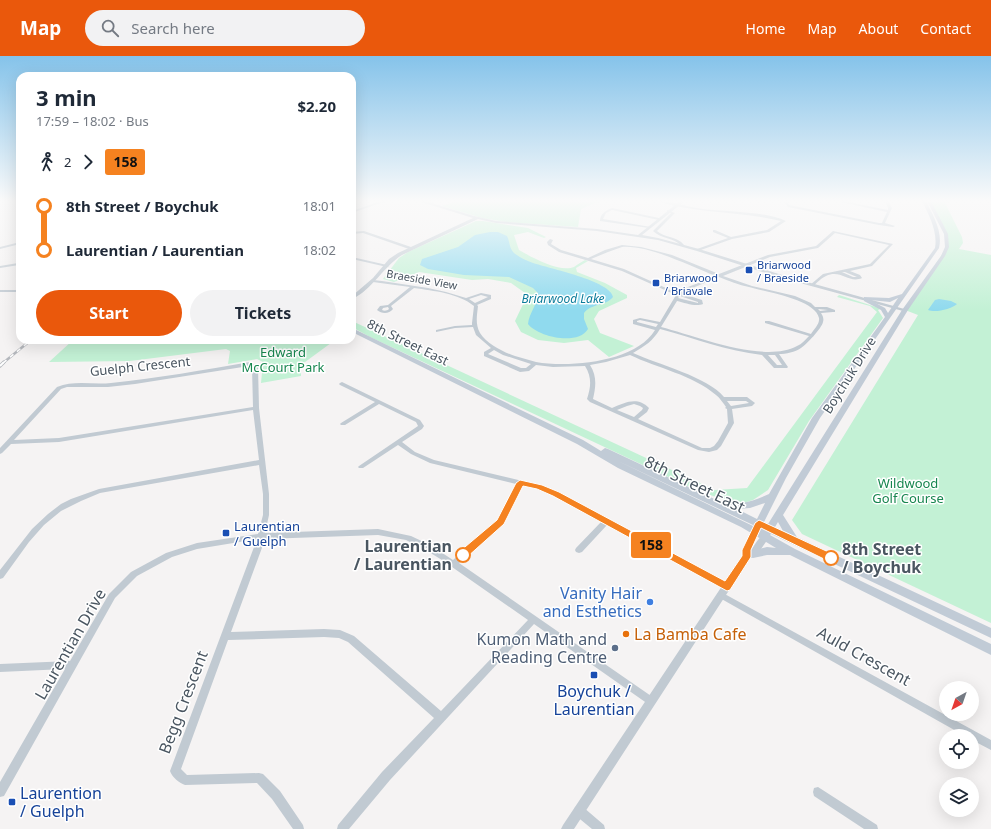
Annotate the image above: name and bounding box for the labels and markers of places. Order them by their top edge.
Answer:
place label: Briarwood / Braeside [757,257,811,285]
marker: Briarwood / Braeside [744,265,754,275]
place label: Briarwood / Briavale [664,270,718,298]
marker: Briarwood / Briavale [651,278,661,288]
place label: Laurentian / Guelph [234,517,300,550]
marker: Laurentian / Guelph [221,528,231,538]
place label: Laurentian / Laurentian [354,535,452,575]
place label: 8th Street / Boychuk [842,538,921,578]
marker: Laurentian / Laurentian [455,547,471,563]
marker: 8th Street / Boychuk [823,550,839,566]
place label: Vanity Hair and Esthetics [543,582,642,622]
marker: Vanity Hair and Esthetics [645,597,655,607]
place label: La Bamba Cafe [634,623,746,645]
place label: Kumon Math and Reading Centre [477,628,607,668]
marker: La Bamba Cafe [621,629,631,639]
marker: Kumon Math and Reading Centre [610,643,620,653]
marker: Boychuk / Laurentian [589,670,599,680]
place label: Boychuk / Laurentian [553,680,635,720]
place label: Laurention / Guelph [20,782,102,822]
marker: Laurention / Guelph [7,797,17,807]

